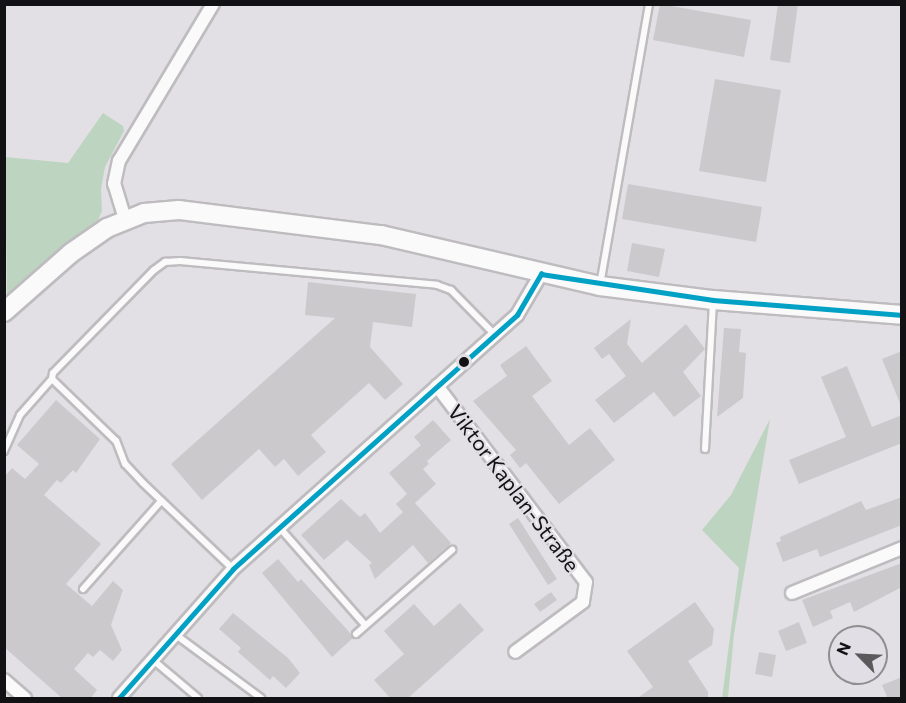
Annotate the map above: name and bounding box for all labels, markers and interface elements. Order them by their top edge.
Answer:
unlabelled marker [458,356,470,368]
street label: Viktor Kaplan-Straße [443,399,585,577]
north arrow [828,625,888,685]
text: N [832,639,854,658]

